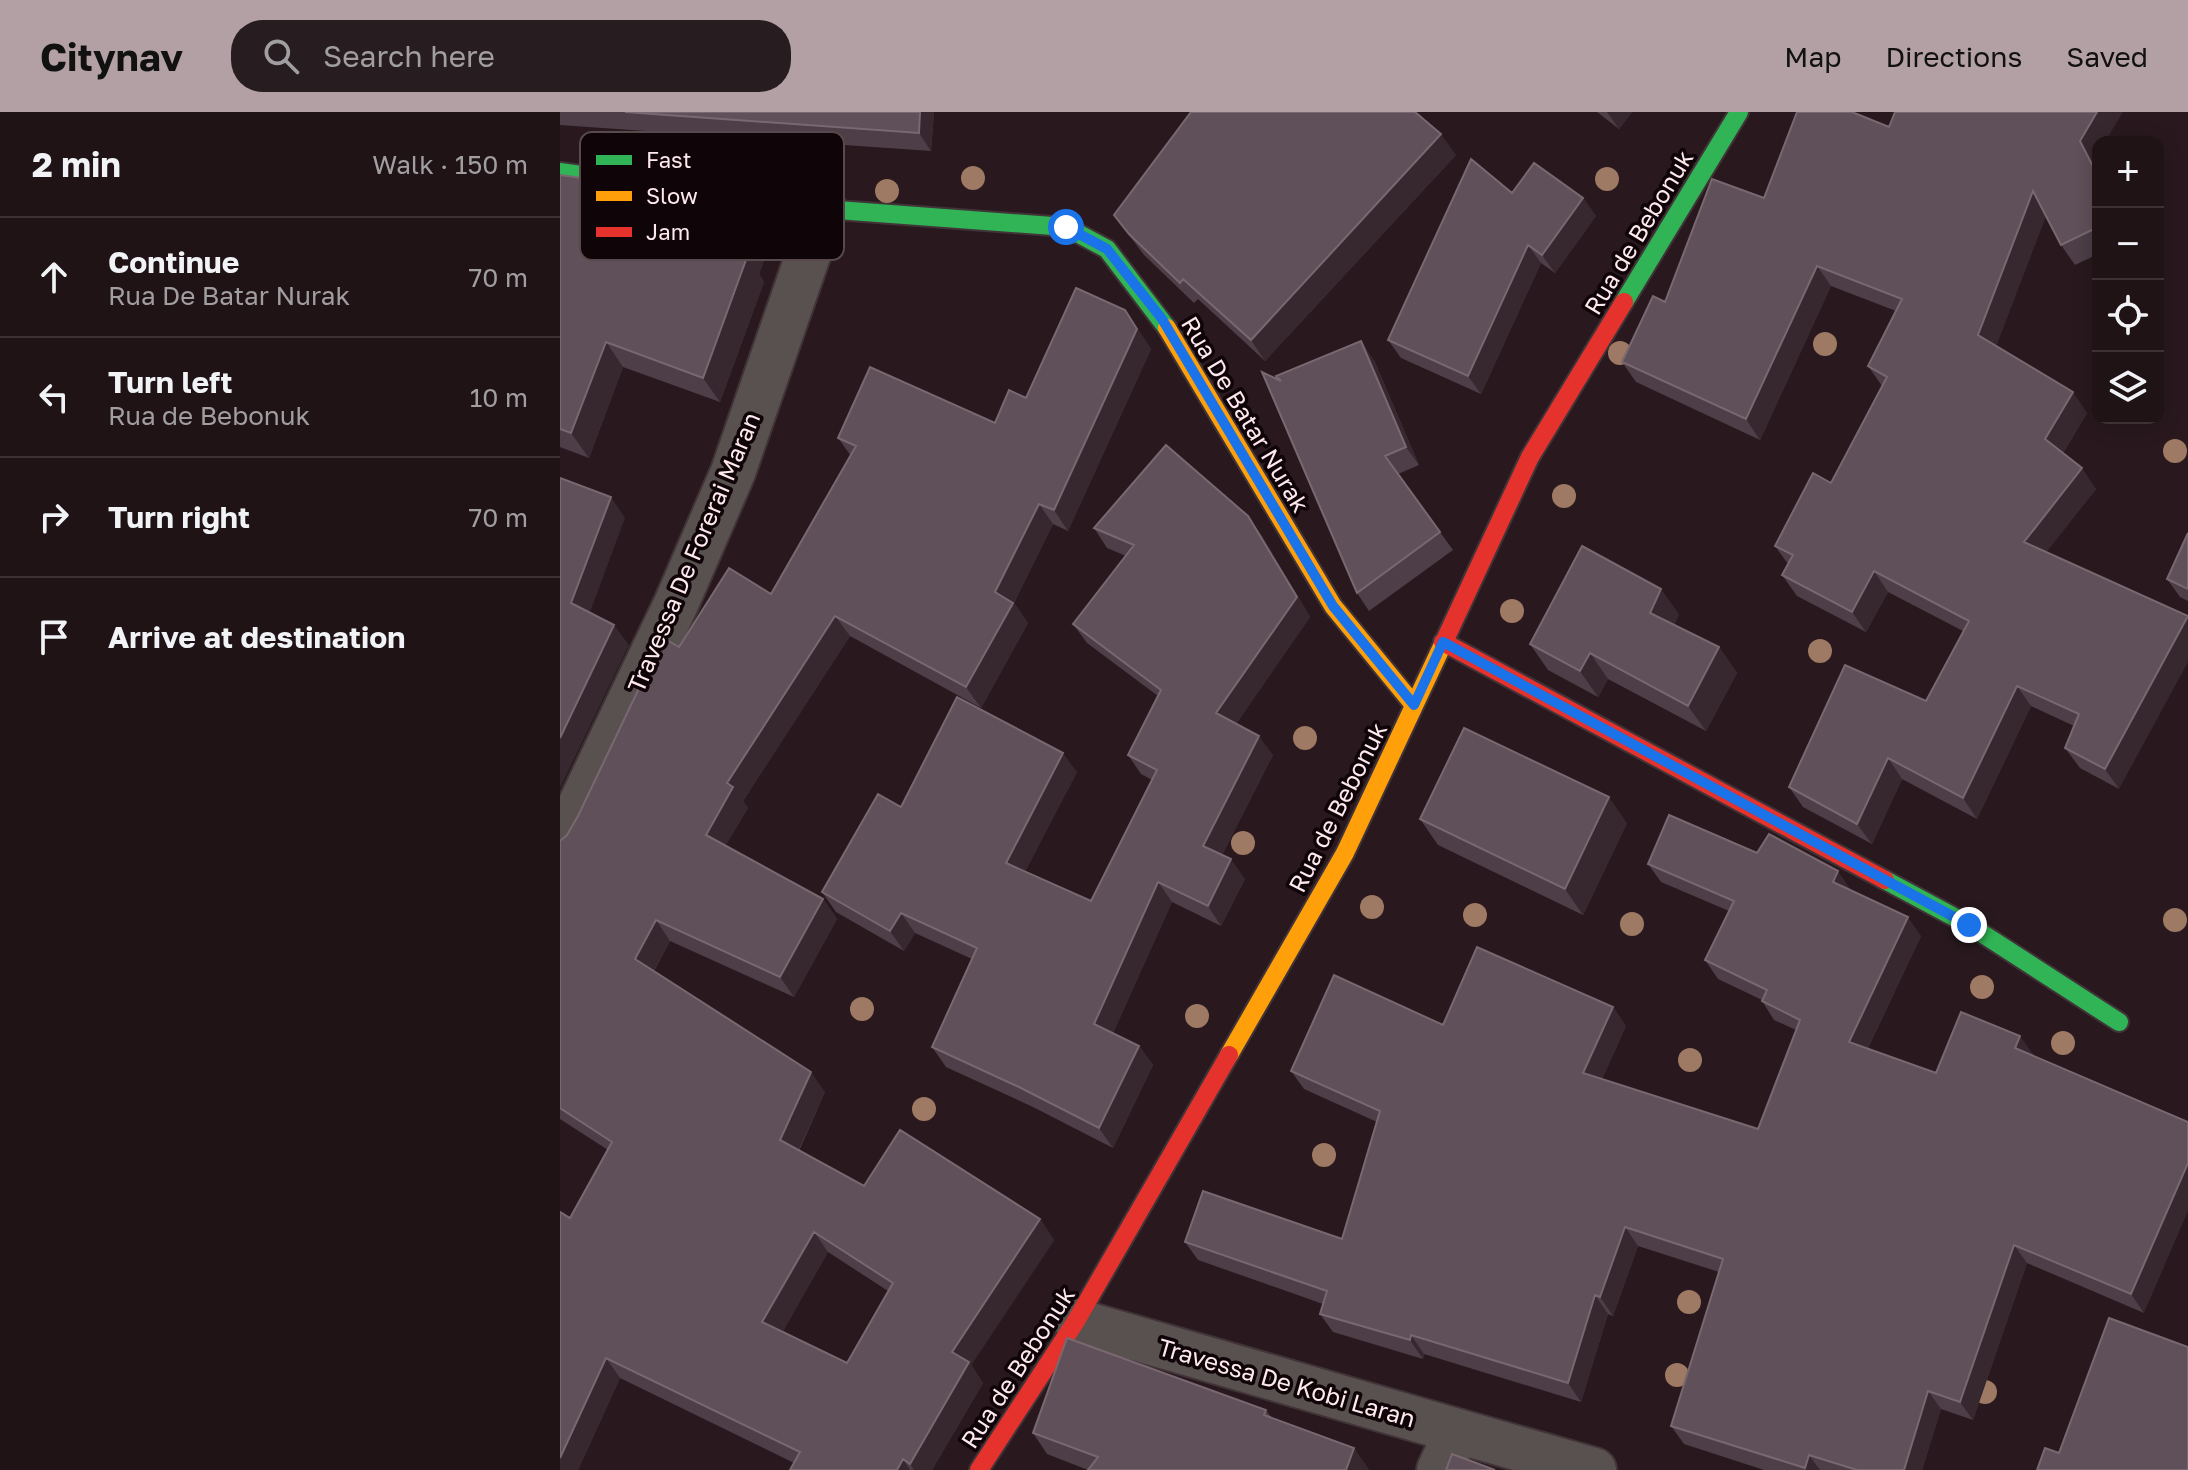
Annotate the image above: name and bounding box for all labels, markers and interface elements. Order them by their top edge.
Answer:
search box [231,20,791,92]
text: Citynav [40,34,183,79]
icon: search [259,34,303,78]
text: Search here [323,38,495,74]
text: Map [1784,40,1841,73]
text: Directions [1885,40,2022,73]
text: Saved [2066,40,2148,73]
legend [580,132,844,260]
map controls [2092,136,2164,424]
button: + [2092,136,2164,208]
text: 2 min [32,144,121,184]
street label: Rua de Bebonuk [1578,145,1698,319]
text: Fast [646,146,692,173]
text: Walk · 150 m [372,149,528,180]
text: Slow [646,182,698,209]
button: − [2092,208,2164,280]
route start [1048,209,1084,245]
text: Jam [646,218,690,245]
text: Continue [108,244,239,280]
icon: ahead [32,255,76,299]
text: 70 m [469,262,528,293]
text: Rua De Batar Nurak [108,280,350,311]
button: locate [2092,280,2164,352]
street label: Rua De Batar Nurak [1176,311,1316,517]
button: layers [2092,352,2164,424]
text: Turn left [108,364,233,400]
icon: left [32,375,76,419]
text: 10 m [470,382,528,413]
text: Rua de Bebonuk [108,400,310,431]
street label: Travessa De Forerai Maran [621,407,765,697]
icon: right [32,495,76,539]
text: Turn right [108,499,250,535]
text: 70 m [469,502,528,533]
icon: arrive [32,615,76,659]
text: Arrive at destination [108,619,405,655]
street label: Rua de Bebonuk [1282,717,1392,897]
route end [1951,907,1987,943]
street label: Rua de Bebonuk [954,1281,1080,1453]
street label: Travessa De Kobi Laran [1155,1331,1419,1433]

